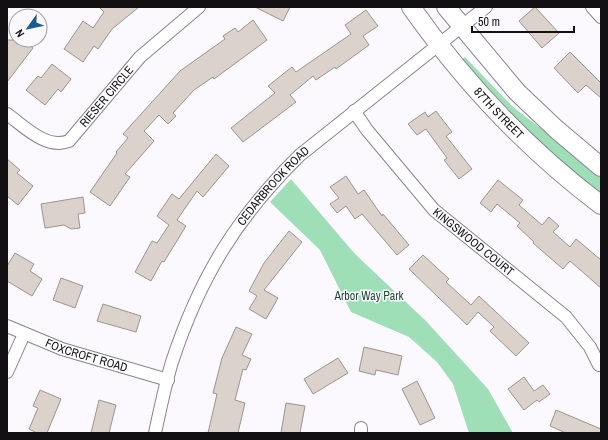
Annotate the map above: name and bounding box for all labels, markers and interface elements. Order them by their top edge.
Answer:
north arrow [8,8,48,48]
scale bar [472,8,574,34]
text: 50 m [478,14,500,30]
text: N [12,27,27,40]
street label: RIESER CIRCLE [76,63,137,131]
street label: 87TH STREET [470,84,527,143]
street label: CEDARBROOK ROAD [233,143,313,229]
street label: KINGSWOOD COURT [429,204,517,280]
park label: Arbor Way Park [333,288,404,304]
street label: FOXCROFT ROAD [43,335,129,376]

